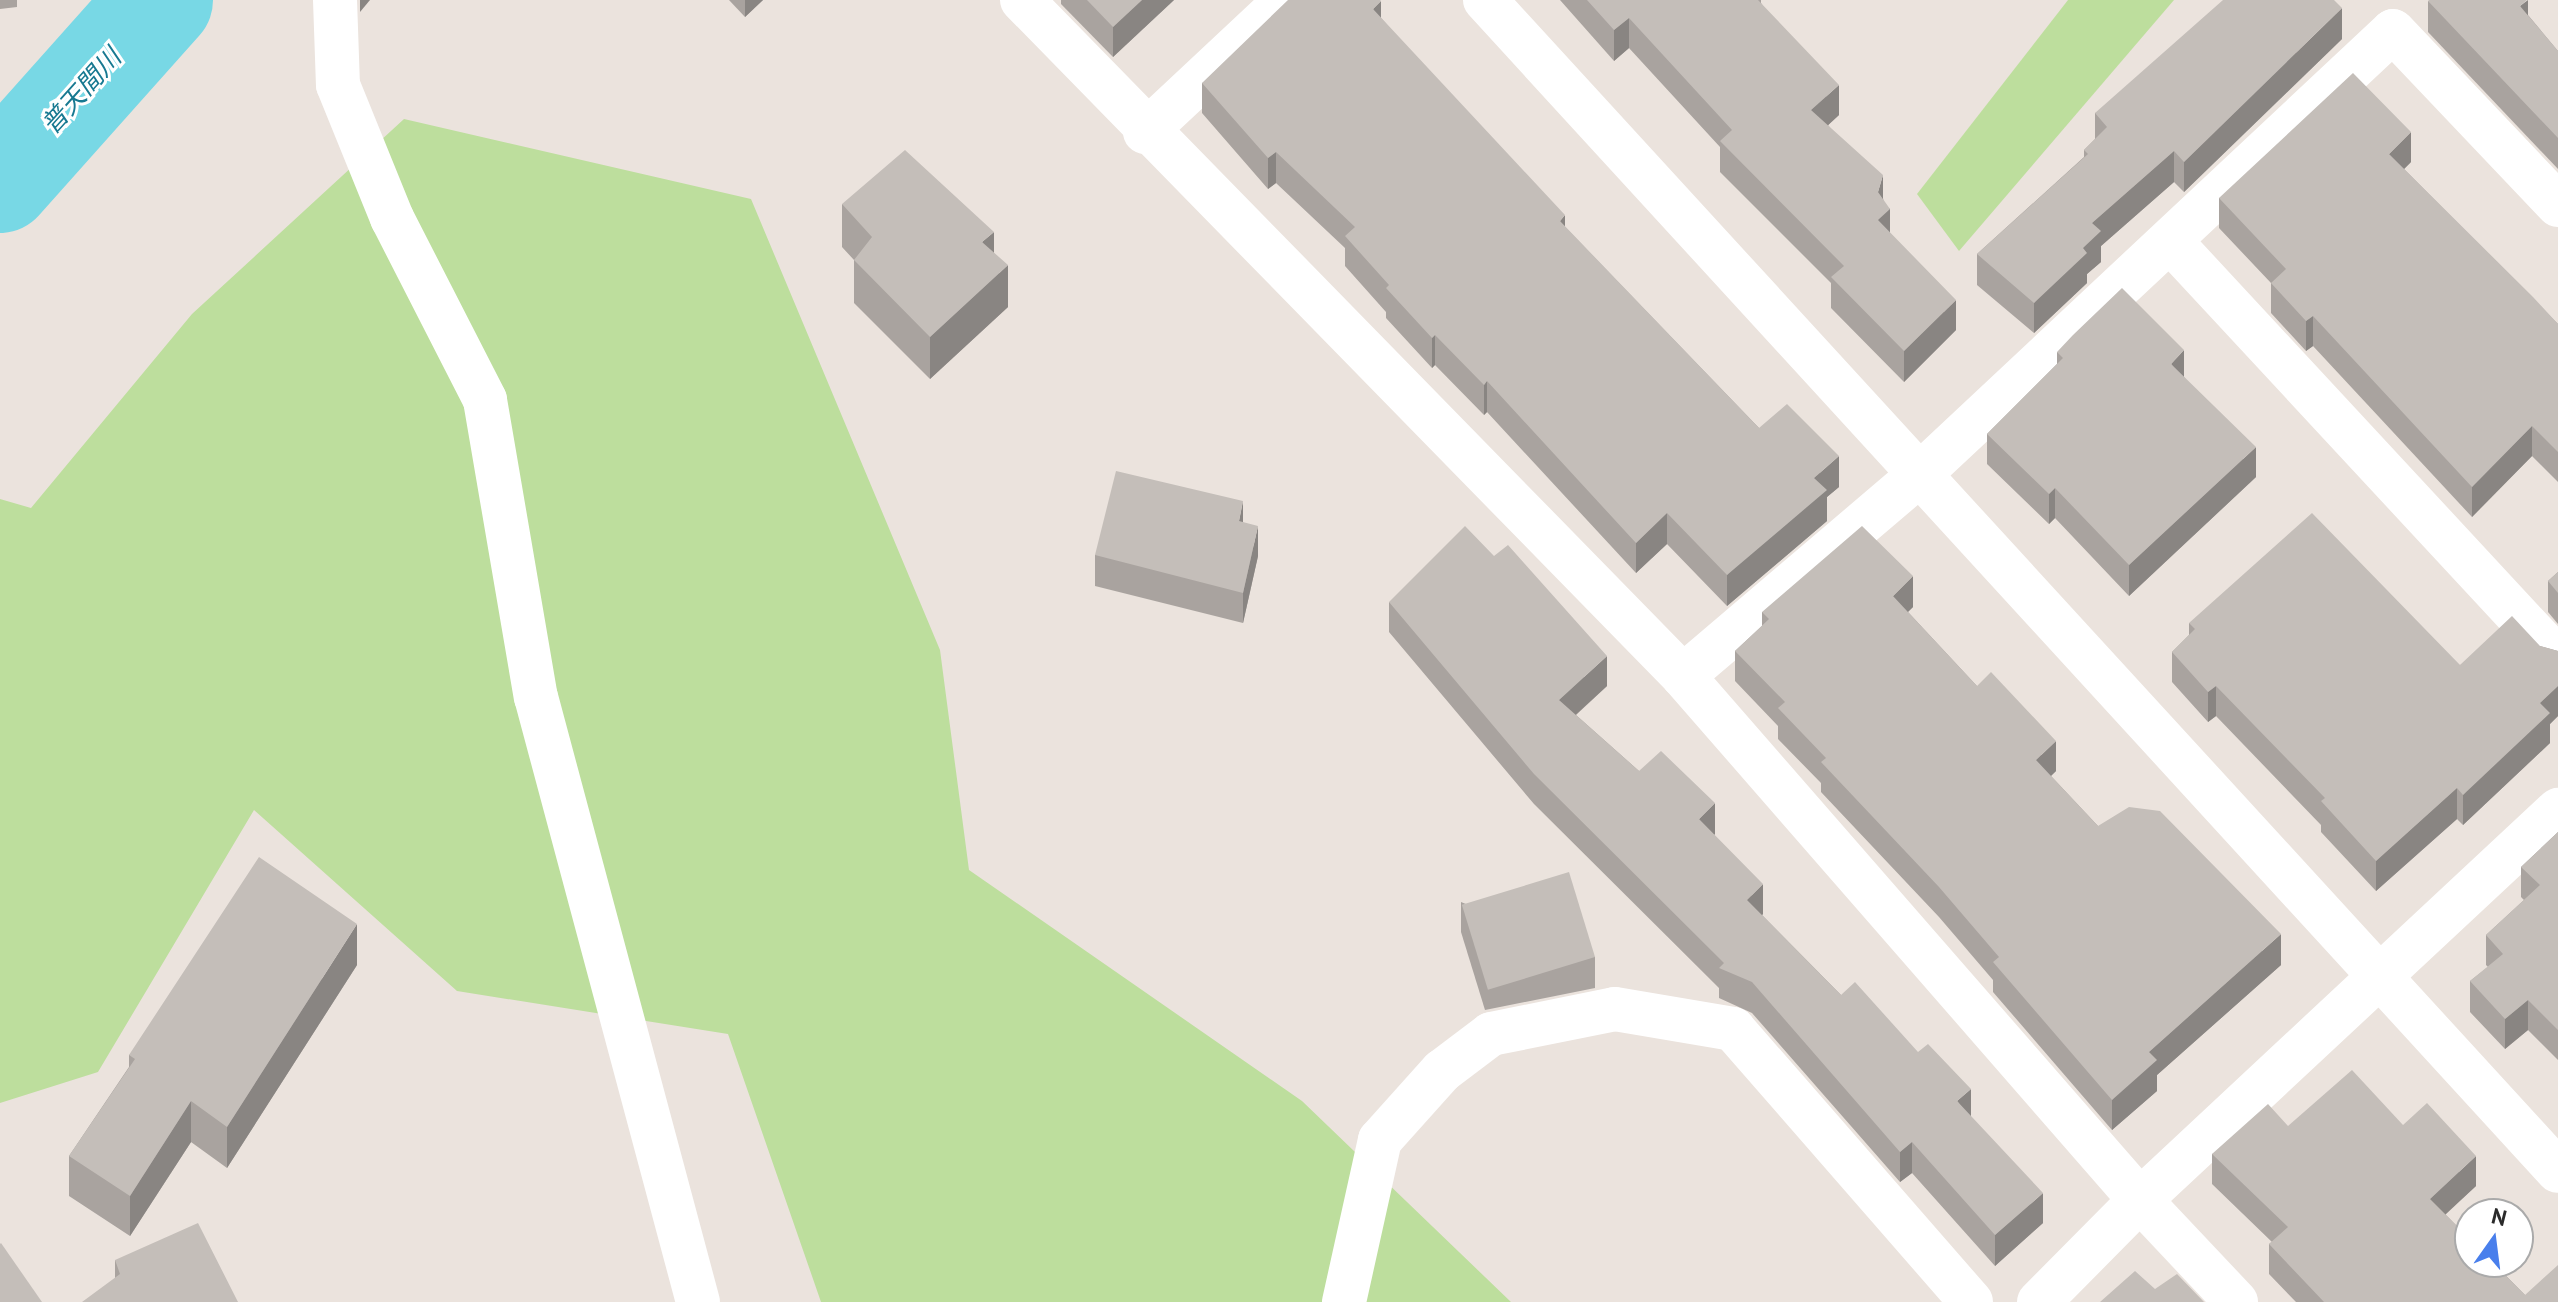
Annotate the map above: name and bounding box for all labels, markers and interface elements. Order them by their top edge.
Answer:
water label: 普天間川 [35,42,127,140]
north arrow [2454,1198,2534,1278]
text: N [2489,1201,2510,1232]

